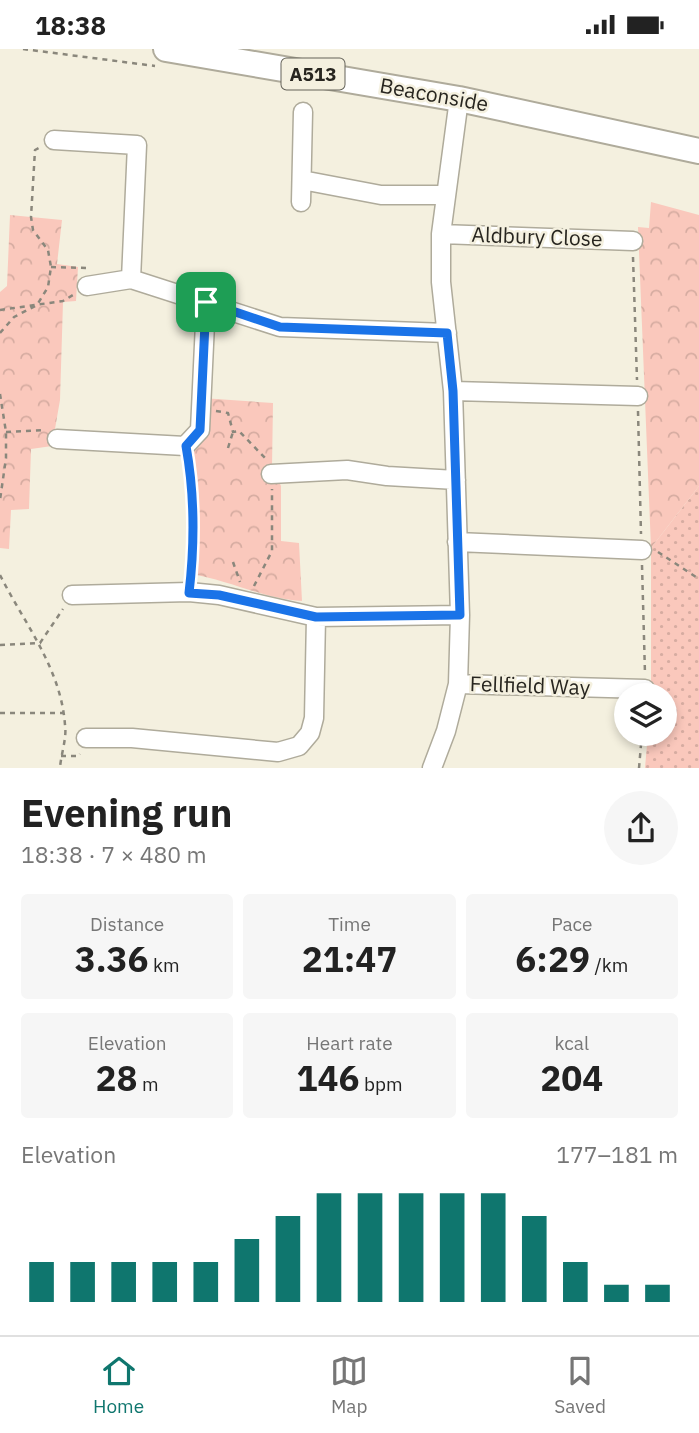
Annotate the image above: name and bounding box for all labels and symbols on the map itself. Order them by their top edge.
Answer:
road number: A513 [282,59,344,90]
street label: Beaconside [378,71,491,117]
street label: Aldbury Close [471,220,603,252]
pin [176,272,236,332]
street label: Fellfield Way [469,669,591,701]

